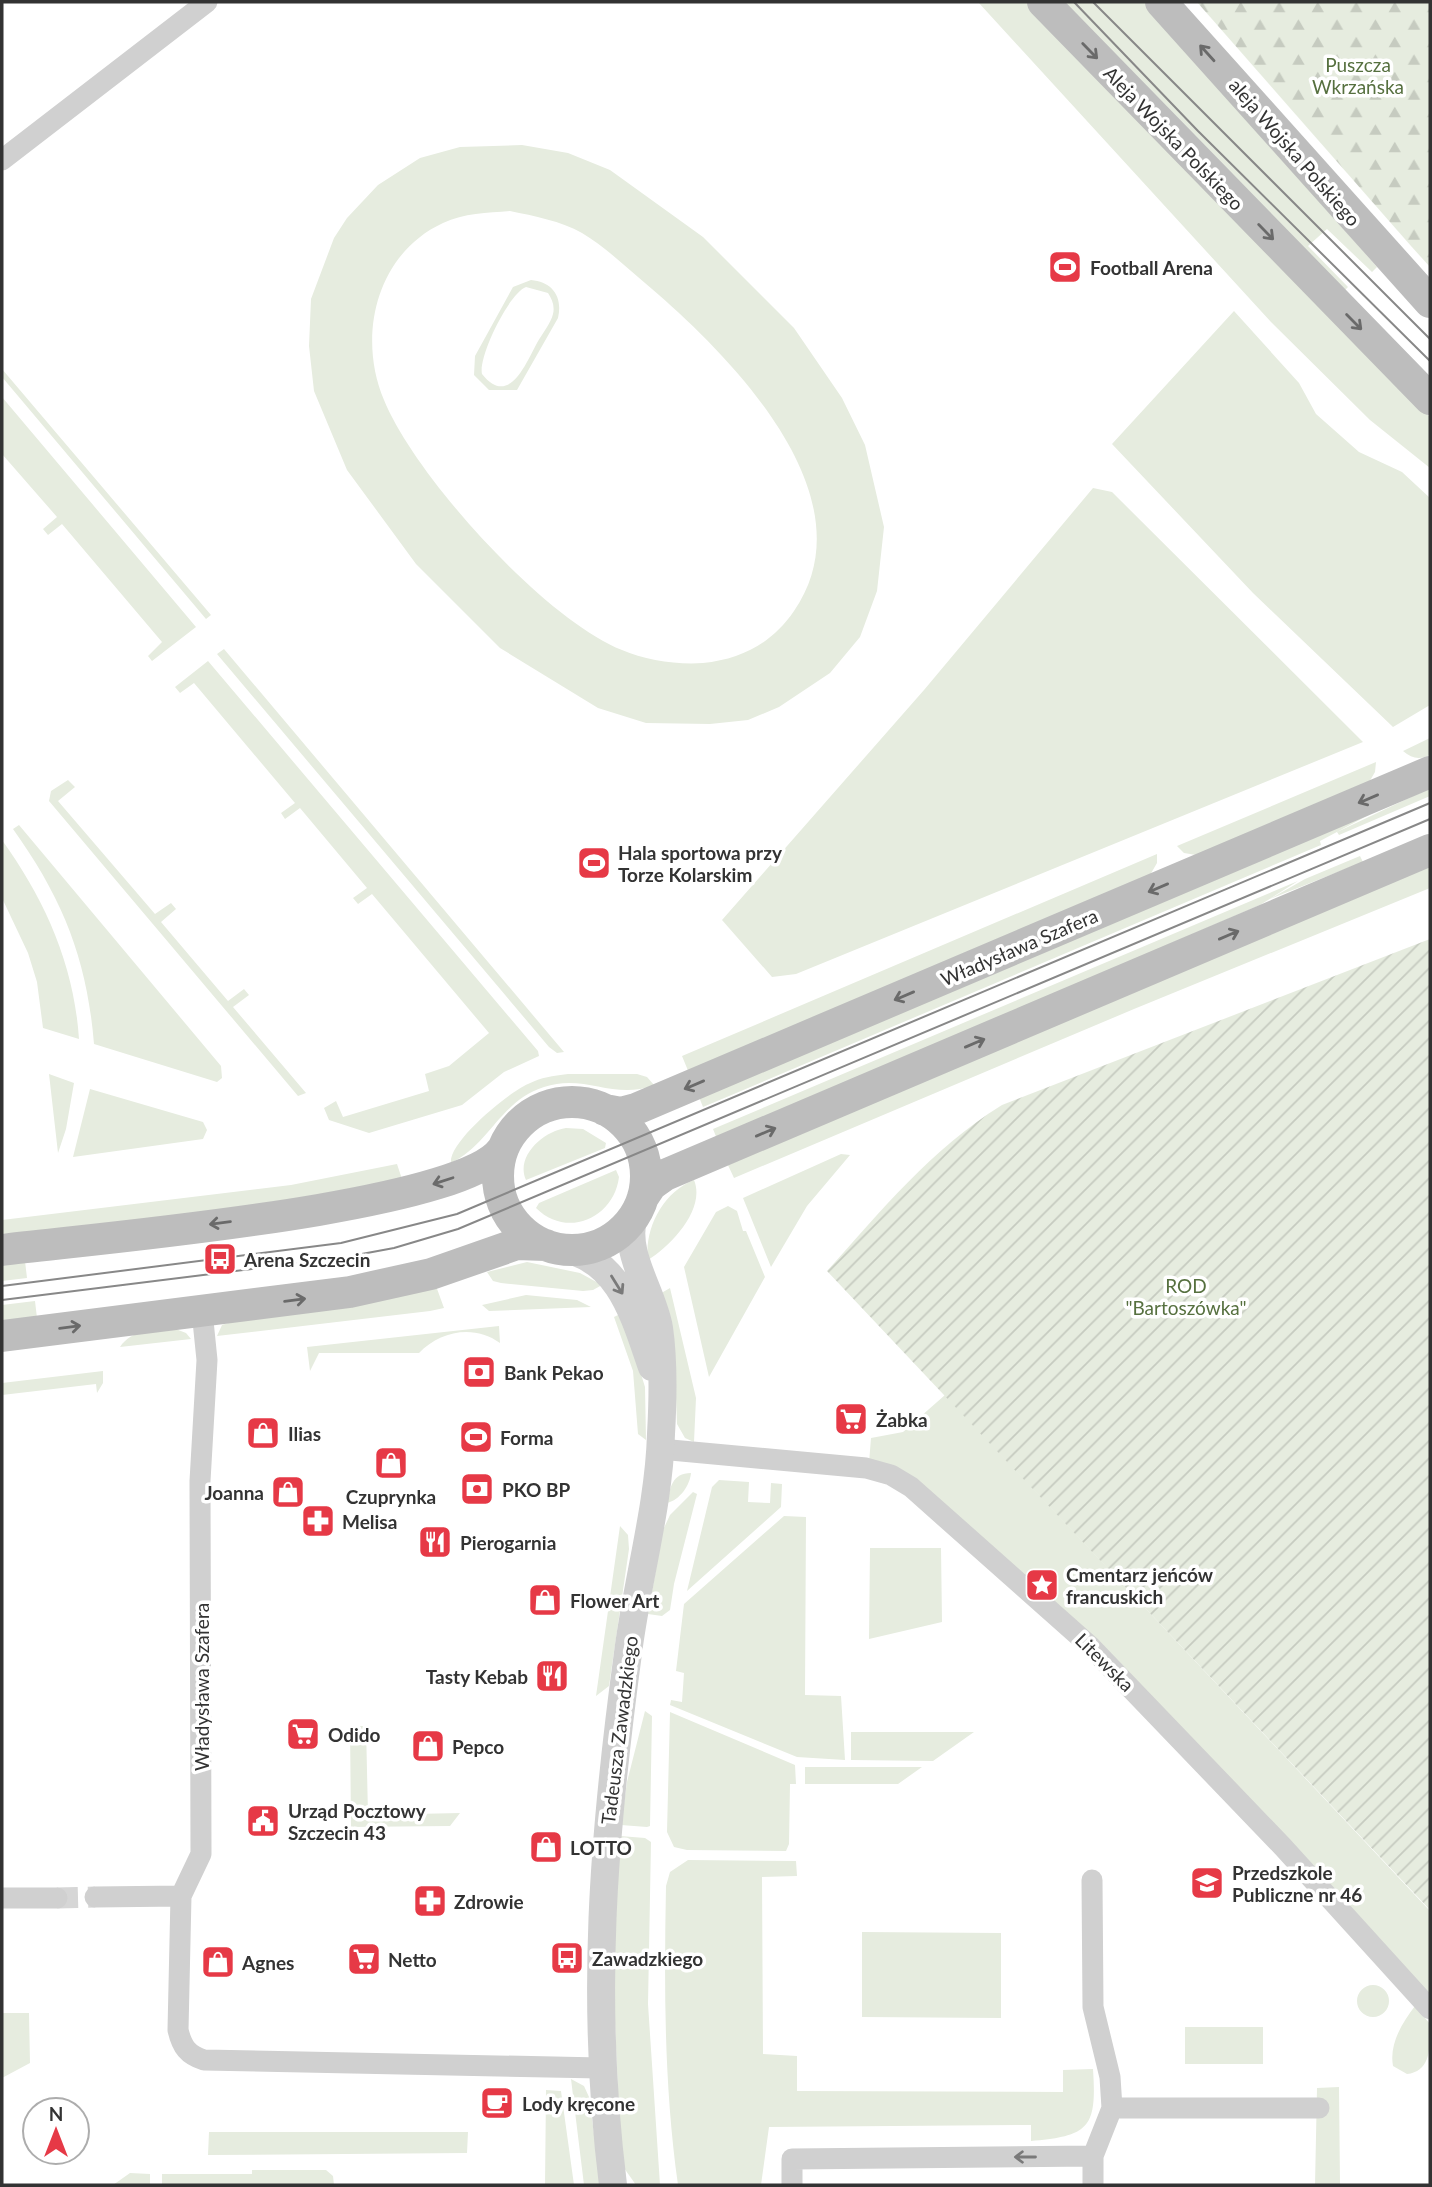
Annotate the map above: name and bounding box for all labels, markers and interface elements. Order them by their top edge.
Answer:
one-way arrow [1081,43,1098,60]
one-way arrow [1198,45,1215,62]
park label: Puszcza Wkrzańska [1312,53,1404,98]
street label: Aleja Wojska Polskiego [1099,61,1249,215]
street label: aleja Wojska Polskiego [1225,74,1365,230]
one-way arrow [1257,223,1274,240]
sports icon: Football Arena [1046,248,1084,286]
place label: Football Arena [1090,256,1213,279]
one-way arrow [1345,313,1362,330]
one-way arrow [1357,793,1379,806]
place label: Hala sportowa przy Torze Kolarskim [618,841,783,886]
sports icon: Hala sportowa przy Torze Kolarskim [575,844,613,882]
one-way arrow [1148,882,1169,895]
street label: Władysława Szafera [937,904,1101,990]
one-way arrow [1218,928,1240,941]
one-way arrow [893,990,915,1003]
one-way arrow [964,1036,985,1049]
one-way arrow [684,1079,705,1092]
one-way arrow [754,1125,776,1138]
one-way arrow [433,1176,455,1188]
one-way arrow [209,1217,232,1230]
bus stop icon: Arena Szczecin [201,1240,239,1278]
place label: Arena Szczecin [243,1248,370,1271]
park label: ROD "Bartoszówka" [1125,1274,1247,1319]
one-way arrow [609,1275,624,1294]
one-way arrow [283,1293,306,1306]
one-way arrow [58,1321,80,1334]
bank icon: Bank Pekao [460,1353,498,1391]
place label: Bank Pekao [504,1361,604,1384]
supermarket icon: Żabka [832,1400,870,1438]
place label: Żabka [876,1408,928,1431]
shop icon: Ilias [244,1414,282,1452]
sports icon: Forma [457,1418,495,1456]
place label: Ilias [288,1422,321,1445]
place label: Forma [500,1426,553,1449]
shop icon: Czuprynka [372,1444,410,1482]
bank icon: PKO BP [458,1470,496,1508]
shop icon: Joanna [269,1473,307,1511]
place label: PKO BP [502,1478,571,1501]
place label: Joanna [205,1481,264,1504]
place label: Czuprynka [346,1485,436,1508]
pharmacy icon: Melisa [299,1502,337,1540]
place label: Melisa [342,1510,397,1533]
restaurant icon: Pierogarnia [416,1523,454,1561]
place label: Pierogarnia [460,1531,556,1554]
place label: Cmentarz jeńców francuskich [1066,1563,1214,1608]
place icon: Cmentarz jeńców francuskich [1023,1566,1061,1604]
shop icon: Flower Art [526,1581,564,1619]
place label: Flower Art [570,1589,659,1612]
street label: Władysława Szafera [190,1603,213,1771]
street label: Litewska [1071,1628,1139,1696]
street label: Tadeusza Zawadzkiego [596,1634,642,1826]
restaurant icon: Tasty Kebab [533,1657,571,1695]
place label: Tasty Kebab [426,1665,528,1688]
supermarket icon: Odido [284,1715,322,1753]
place label: Odido [328,1723,381,1746]
shop icon: Pepco [409,1727,447,1765]
place label: Pepco [452,1735,504,1758]
place label: Urząd Pocztowy Szczecin 43 [288,1799,427,1844]
public building icon: Urząd Pocztowy Szczecin 43 [244,1802,282,1840]
shop icon: LOTTO [527,1828,565,1866]
place label: LOTTO [570,1836,632,1859]
place label: Przedszkole Publiczne nr 46 [1232,1861,1362,1906]
school or university icon: Przedszkole Publiczne nr 46 [1188,1864,1226,1902]
pharmacy icon: Zdrowie [411,1882,449,1920]
place label: Zdrowie [454,1890,524,1913]
bus stop icon: Zawadzkiego [548,1939,586,1977]
supermarket icon: Netto [345,1940,383,1978]
shop icon: Agnes [199,1943,237,1981]
place label: Zawadzkiego [592,1947,703,1970]
place label: Netto [388,1948,437,1971]
place label: Agnes [241,1951,294,1974]
cafe icon: Lody kręcone [478,2084,516,2122]
place label: Lody kręcone [522,2092,635,2115]
north arrow [21,2096,91,2166]
text: N [49,2102,63,2125]
one-way arrow [1014,2150,1037,2164]

